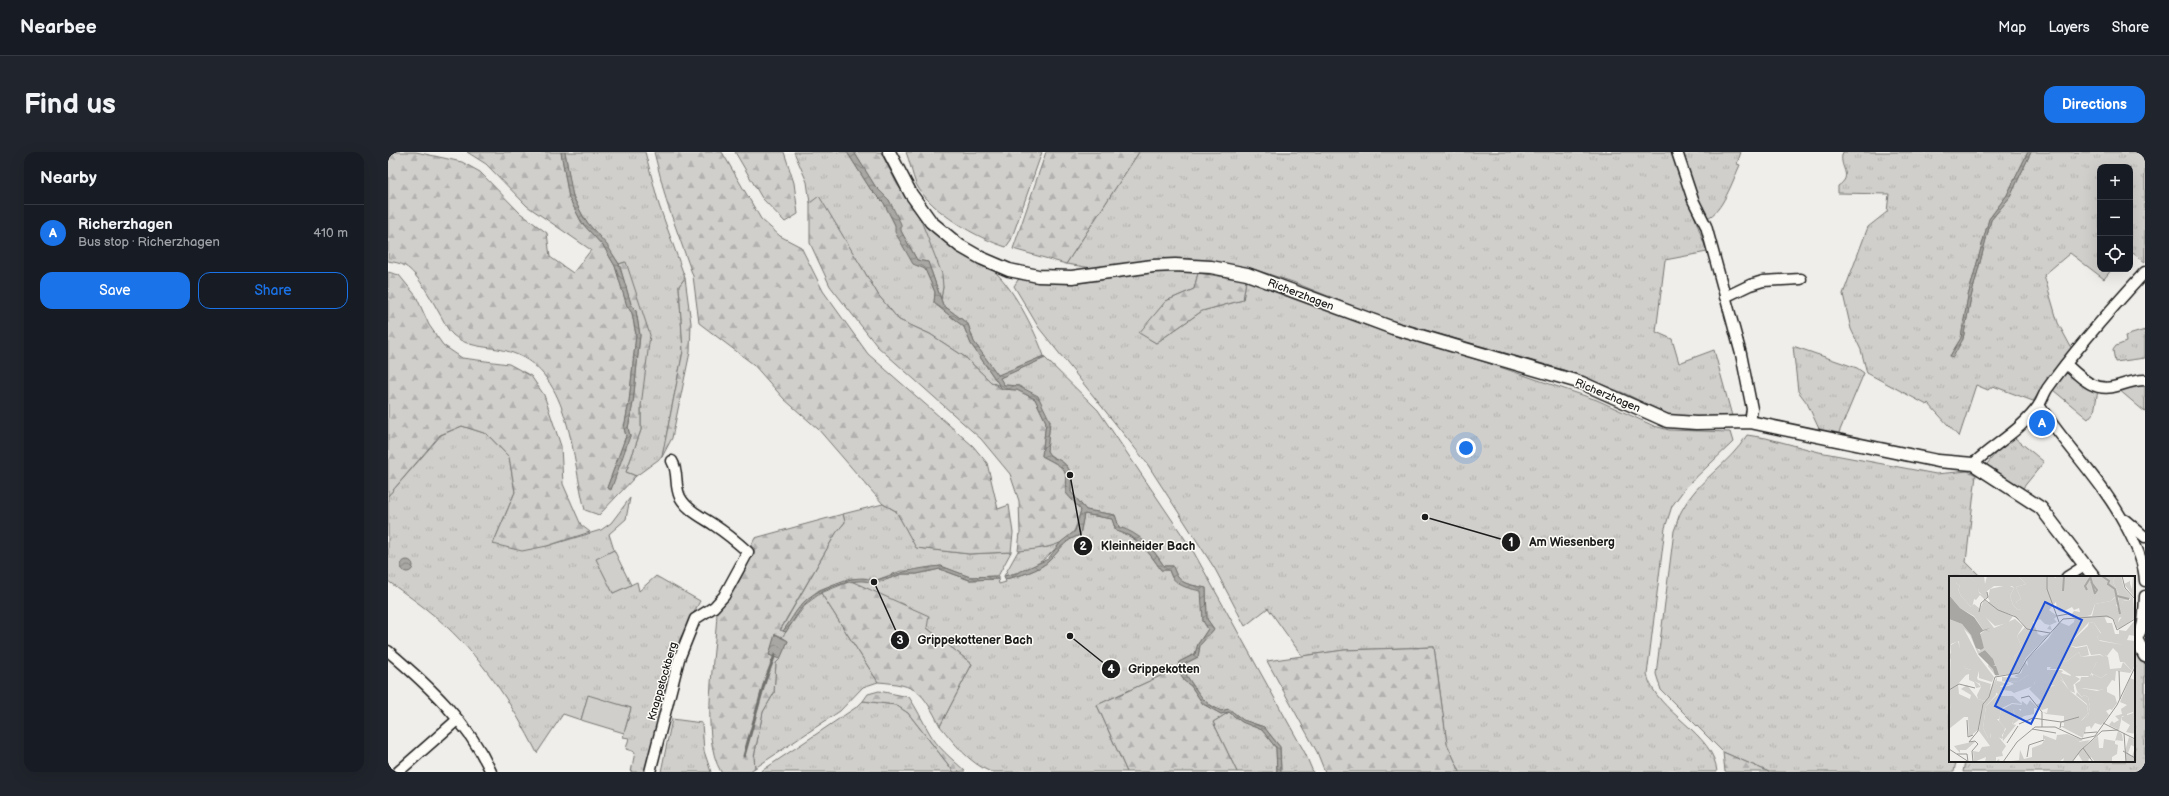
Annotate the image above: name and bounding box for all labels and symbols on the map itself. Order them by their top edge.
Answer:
street label: Richerzhagen [1266,276,1336,313]
street label: Richerzhagen [1573,376,1642,415]
pin: A [2029,408,2055,438]
your location [1456,438,1476,458]
callout: Am Wiesenberg [1501,530,1622,554]
callout: Kleinheider Bach [1073,534,1203,558]
text: 1 [1508,535,1514,550]
text: Am Wiesenberg [1528,535,1615,550]
text: 2 [1079,539,1087,554]
text: Kleinheider Bach [1101,539,1195,554]
inset map [1949,576,2135,762]
callout: Grippekottener Bach [890,628,1041,652]
text: 3 [896,633,904,648]
text: Grippekottener Bach [918,633,1032,648]
street label: Knappstockberg [645,640,680,722]
callout: Grippekotten [1101,657,1208,681]
text: 4 [1107,662,1115,677]
text: Grippekotten [1128,662,1200,677]

